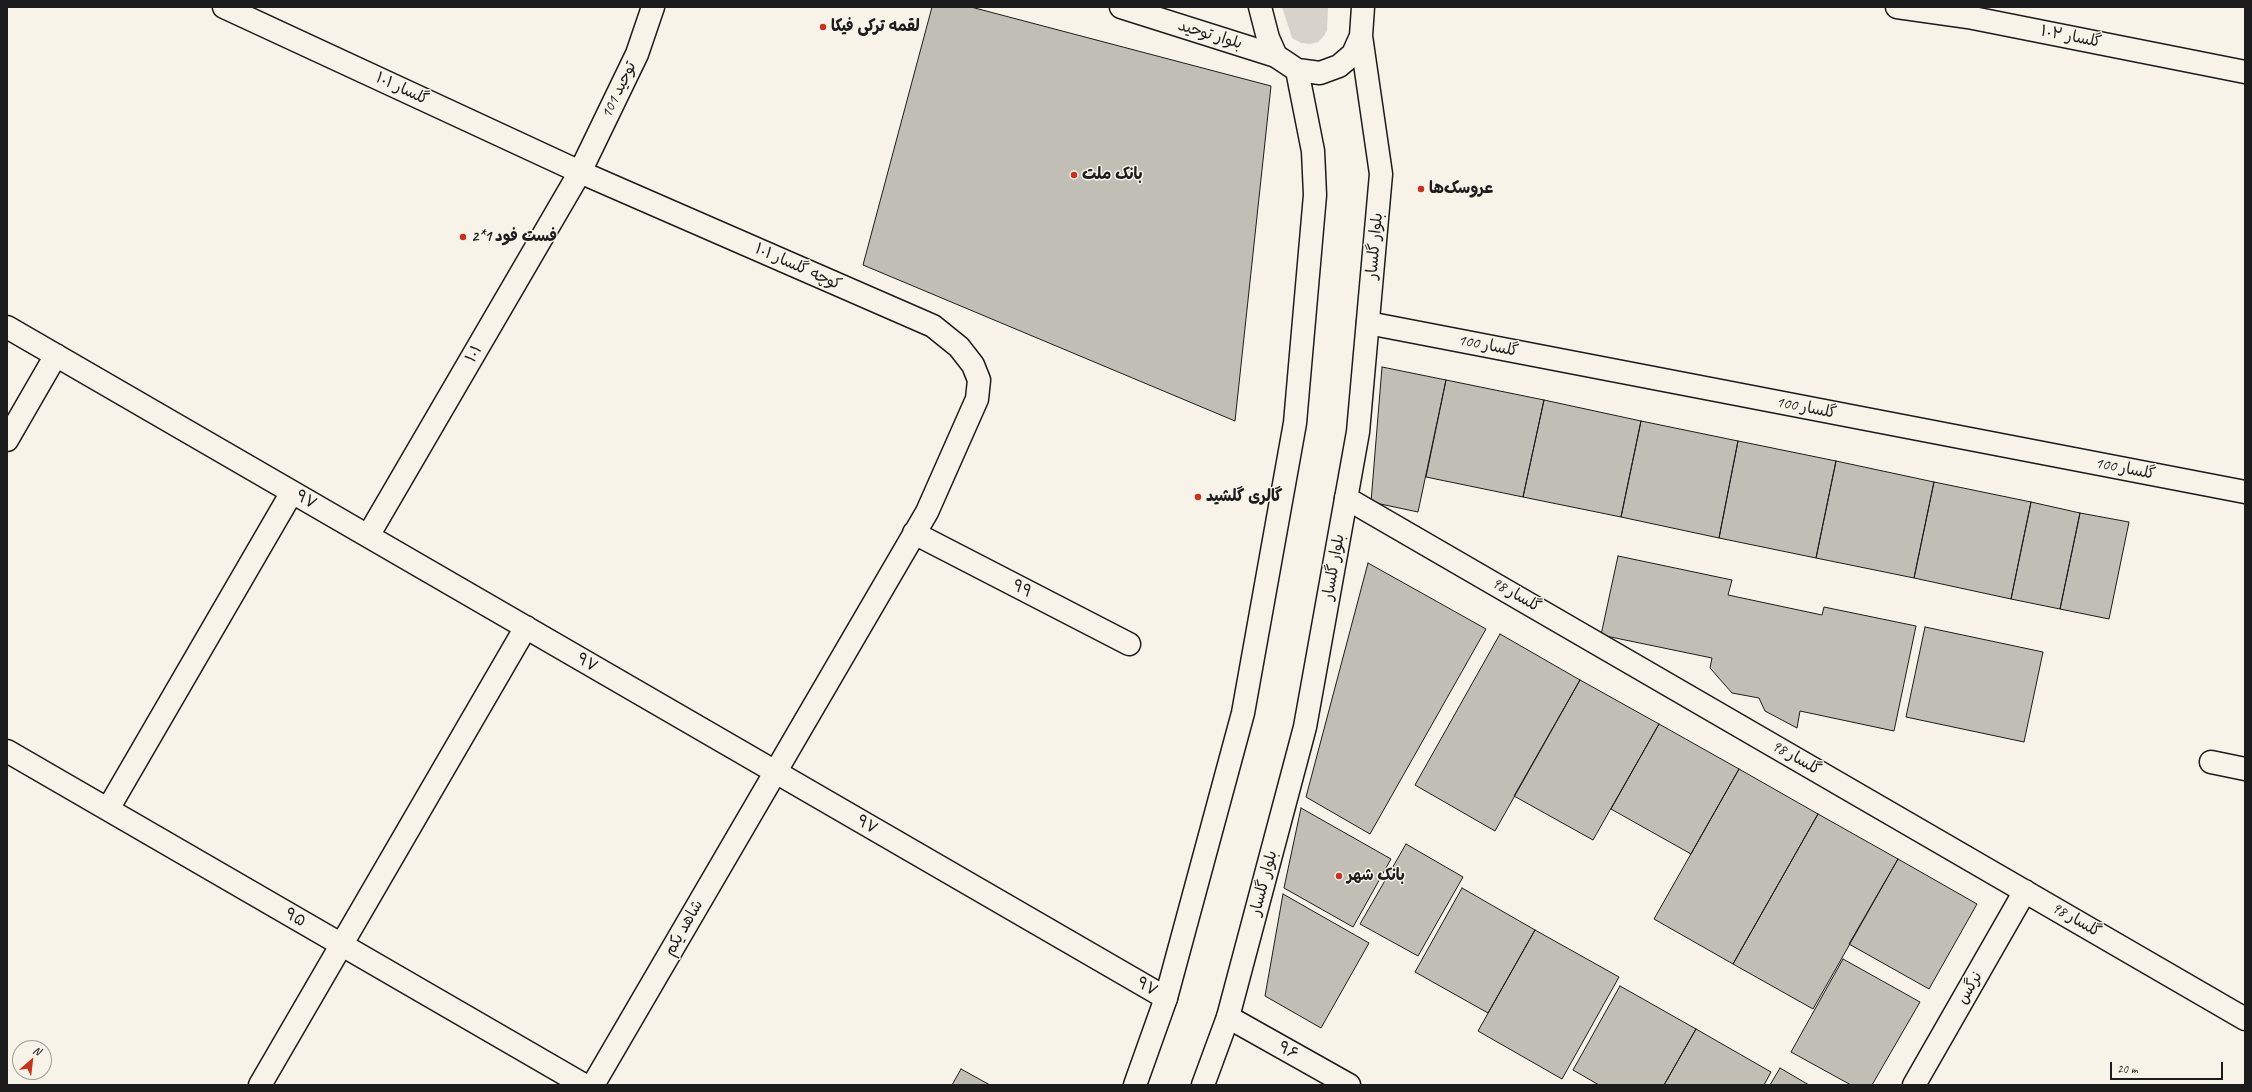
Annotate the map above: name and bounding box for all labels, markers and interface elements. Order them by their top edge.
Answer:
street label: بلوار توحید [1175,16,1245,54]
place label: لقمه ترکی فیکا [831,17,920,37]
marker: لقمه ترکی فیکا [818,22,828,32]
street label: گلسار ۱۰۲ [2039,22,2103,52]
street label: توحید 101 [597,58,641,122]
street label: گلسار ۱۰۱ [372,68,432,110]
place label: بانک ملت [1082,165,1143,185]
marker: بانک ملت [1069,170,1079,180]
place label: عروسک‌ها [1429,179,1493,199]
marker: عروسک‌ها [1416,184,1426,194]
street label: بلوار گلسار [1363,212,1387,280]
place label: فست فود 1*2 [471,227,557,247]
marker: فست فود 1*2 [458,232,468,242]
street label: کوچه گلسار ۱۰۱ [752,239,844,295]
street label: گلسار 100 [1456,331,1520,361]
street label: ۱۰۱ [461,342,487,366]
street label: گلسار 100 [1774,393,1838,423]
street label: گلسار 100 [2093,454,2157,484]
street label: ۹۷ [292,486,320,514]
place label: گالری گلشید [1206,487,1282,507]
marker: گالری گلشید [1193,492,1203,502]
street label: بلوار گلسار [1319,533,1349,601]
street label: گلسار 98 [1488,573,1544,617]
street label: ۹۹ [1009,576,1035,602]
street label: ۹۷ [573,649,601,677]
street label: گلسار 98 [1768,736,1824,780]
street label: ۹۷ [853,811,881,839]
street label: بلوار گلسار [1246,848,1282,918]
place label: بانک شهر [1347,866,1405,886]
marker: بانک شهر [1334,871,1344,881]
street label: شاهد یکم [660,897,708,959]
street label: گلسار 98 [2048,898,2104,942]
street label: ۹۵ [281,904,309,932]
street label: نرگس [1953,968,1987,1008]
street label: ۹۷ [1133,973,1161,1001]
street label: ۹۶ [1275,1038,1301,1064]
north arrow [12,1040,52,1080]
text: N [31,1043,43,1058]
scale bar [2112,1054,2225,1080]
text: 20 m [2117,1061,2137,1077]

